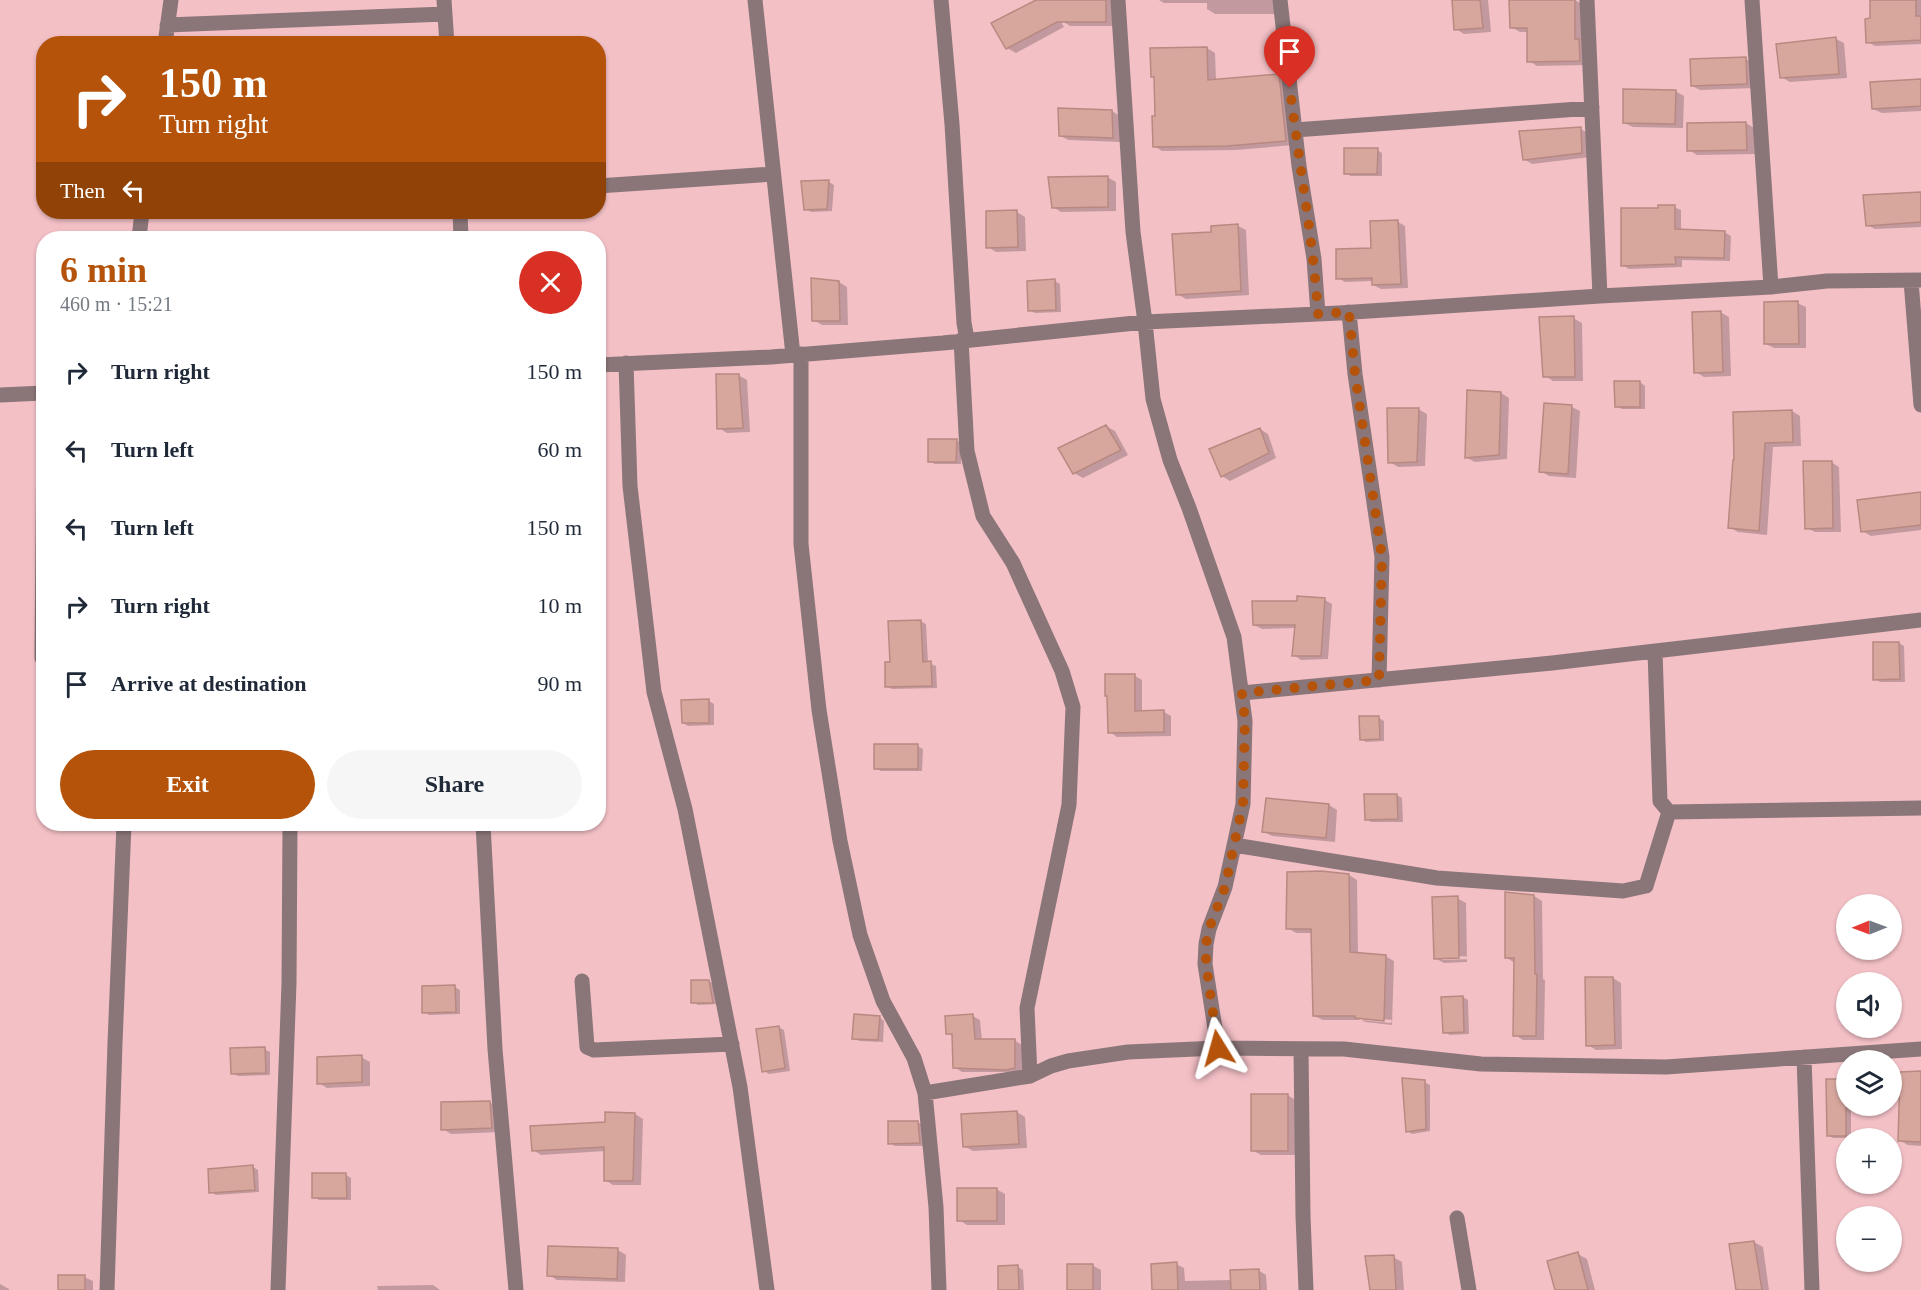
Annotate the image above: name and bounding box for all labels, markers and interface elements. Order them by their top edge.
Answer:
pin [1264,26,1315,88]
icon: arrive [1273,35,1306,68]
icon: right [60,60,138,138]
text: 150 m [159,60,268,106]
text: Turn right [159,109,268,139]
icon: left [117,174,150,207]
text: Then [60,178,105,203]
text: 6 min [60,250,147,290]
button: close [519,251,582,314]
text: 460 m · 15:21 [60,293,173,315]
icon: right [60,356,93,389]
text: Turn right [111,359,210,384]
text: 150 m [526,359,582,384]
icon: left [60,434,93,467]
text: Turn left [111,437,194,462]
text: 60 m [537,437,582,462]
icon: left [60,512,93,545]
text: Turn left [111,515,194,540]
text: 150 m [526,515,582,540]
icon: right [60,590,93,623]
text: Turn right [111,593,210,618]
text: 10 m [537,593,582,618]
icon: arrive [60,668,93,701]
text: Arrive at destination [111,671,307,696]
text: 90 m [537,671,582,696]
button: Exit [60,750,315,819]
button: Share [327,750,582,819]
north arrow [1836,894,1902,960]
map controls [1836,894,1902,1272]
button: sound [1836,972,1902,1038]
position arrow [1186,1016,1250,1080]
button: layers [1836,1050,1902,1116]
button: + [1836,1128,1902,1194]
button: − [1836,1206,1902,1272]

